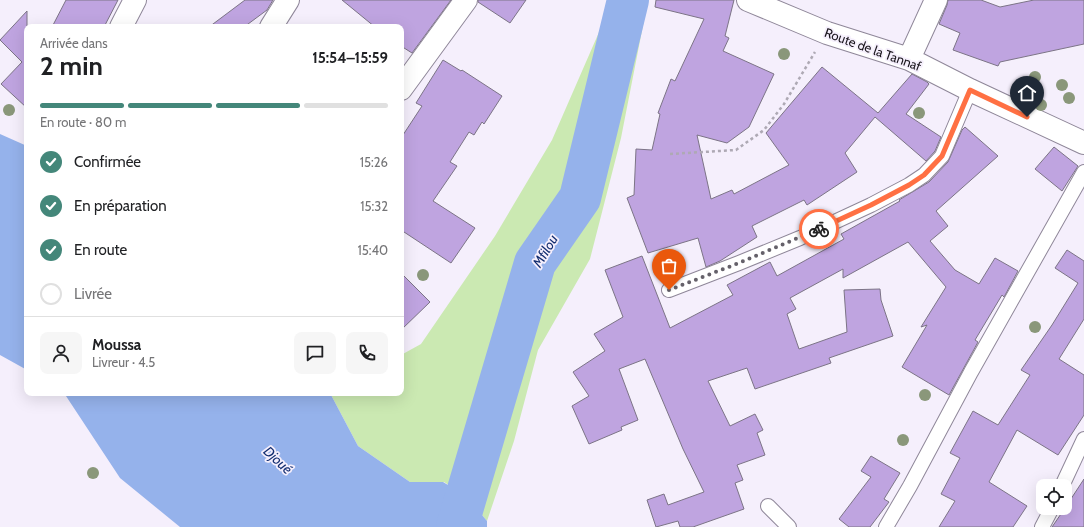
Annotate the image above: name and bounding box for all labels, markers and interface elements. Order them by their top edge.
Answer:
street label: Route de la Tannaf [822,24,924,74]
text: Arrivée dans [40,35,108,51]
text: 15:54–15:59 [312,49,388,67]
text: 2 min [40,50,103,82]
pin [1010,76,1044,117]
icon: home [1016,82,1038,104]
text: En route · 80 m [40,114,126,130]
icon: check [40,151,62,173]
text: Confirmée [74,153,141,171]
text: 15:26 [360,154,388,170]
icon: check [40,195,62,217]
text: En préparation [74,197,167,215]
text: 15:32 [360,198,388,214]
courier [799,209,839,249]
icon: bike [808,218,830,240]
water label: Mfilou [528,231,562,271]
icon: check [40,239,62,261]
text: En route [74,241,127,259]
text: 15:40 [357,242,388,258]
pin [652,249,686,290]
icon: bag [658,255,680,277]
text: Livrée [74,285,112,303]
button: person [40,332,82,374]
button: chat [294,332,336,374]
button: phone [346,332,388,374]
text: Moussa [92,336,141,354]
text: Livreur · 4.5 [92,354,155,370]
water label: Djoué [260,442,297,478]
map controls [1036,479,1072,515]
button: locate [1036,479,1072,515]

